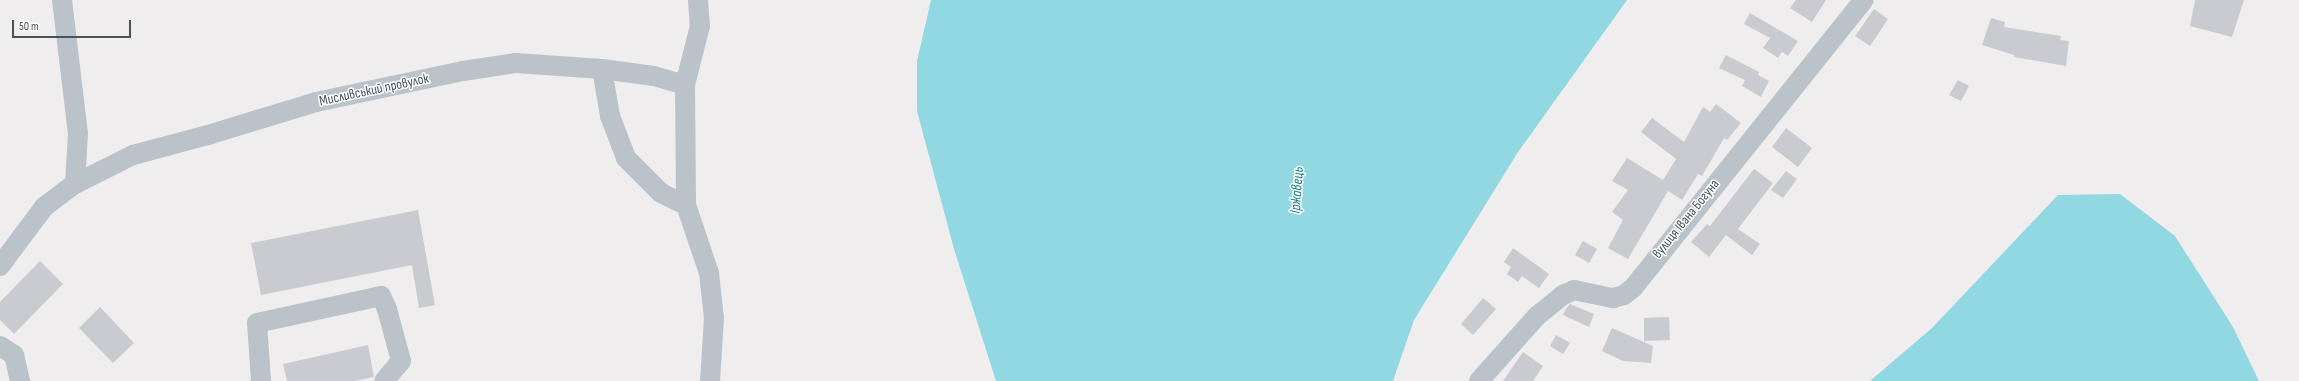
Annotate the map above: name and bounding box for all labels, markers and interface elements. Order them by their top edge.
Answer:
scale bar [14,12,133,38]
text: 50 m [19,19,39,34]
street label: Мисливський провулок [318,70,430,110]
water label: Іржавець [1286,166,1308,214]
street label: вулиця Івана Богуна [1649,176,1723,262]

